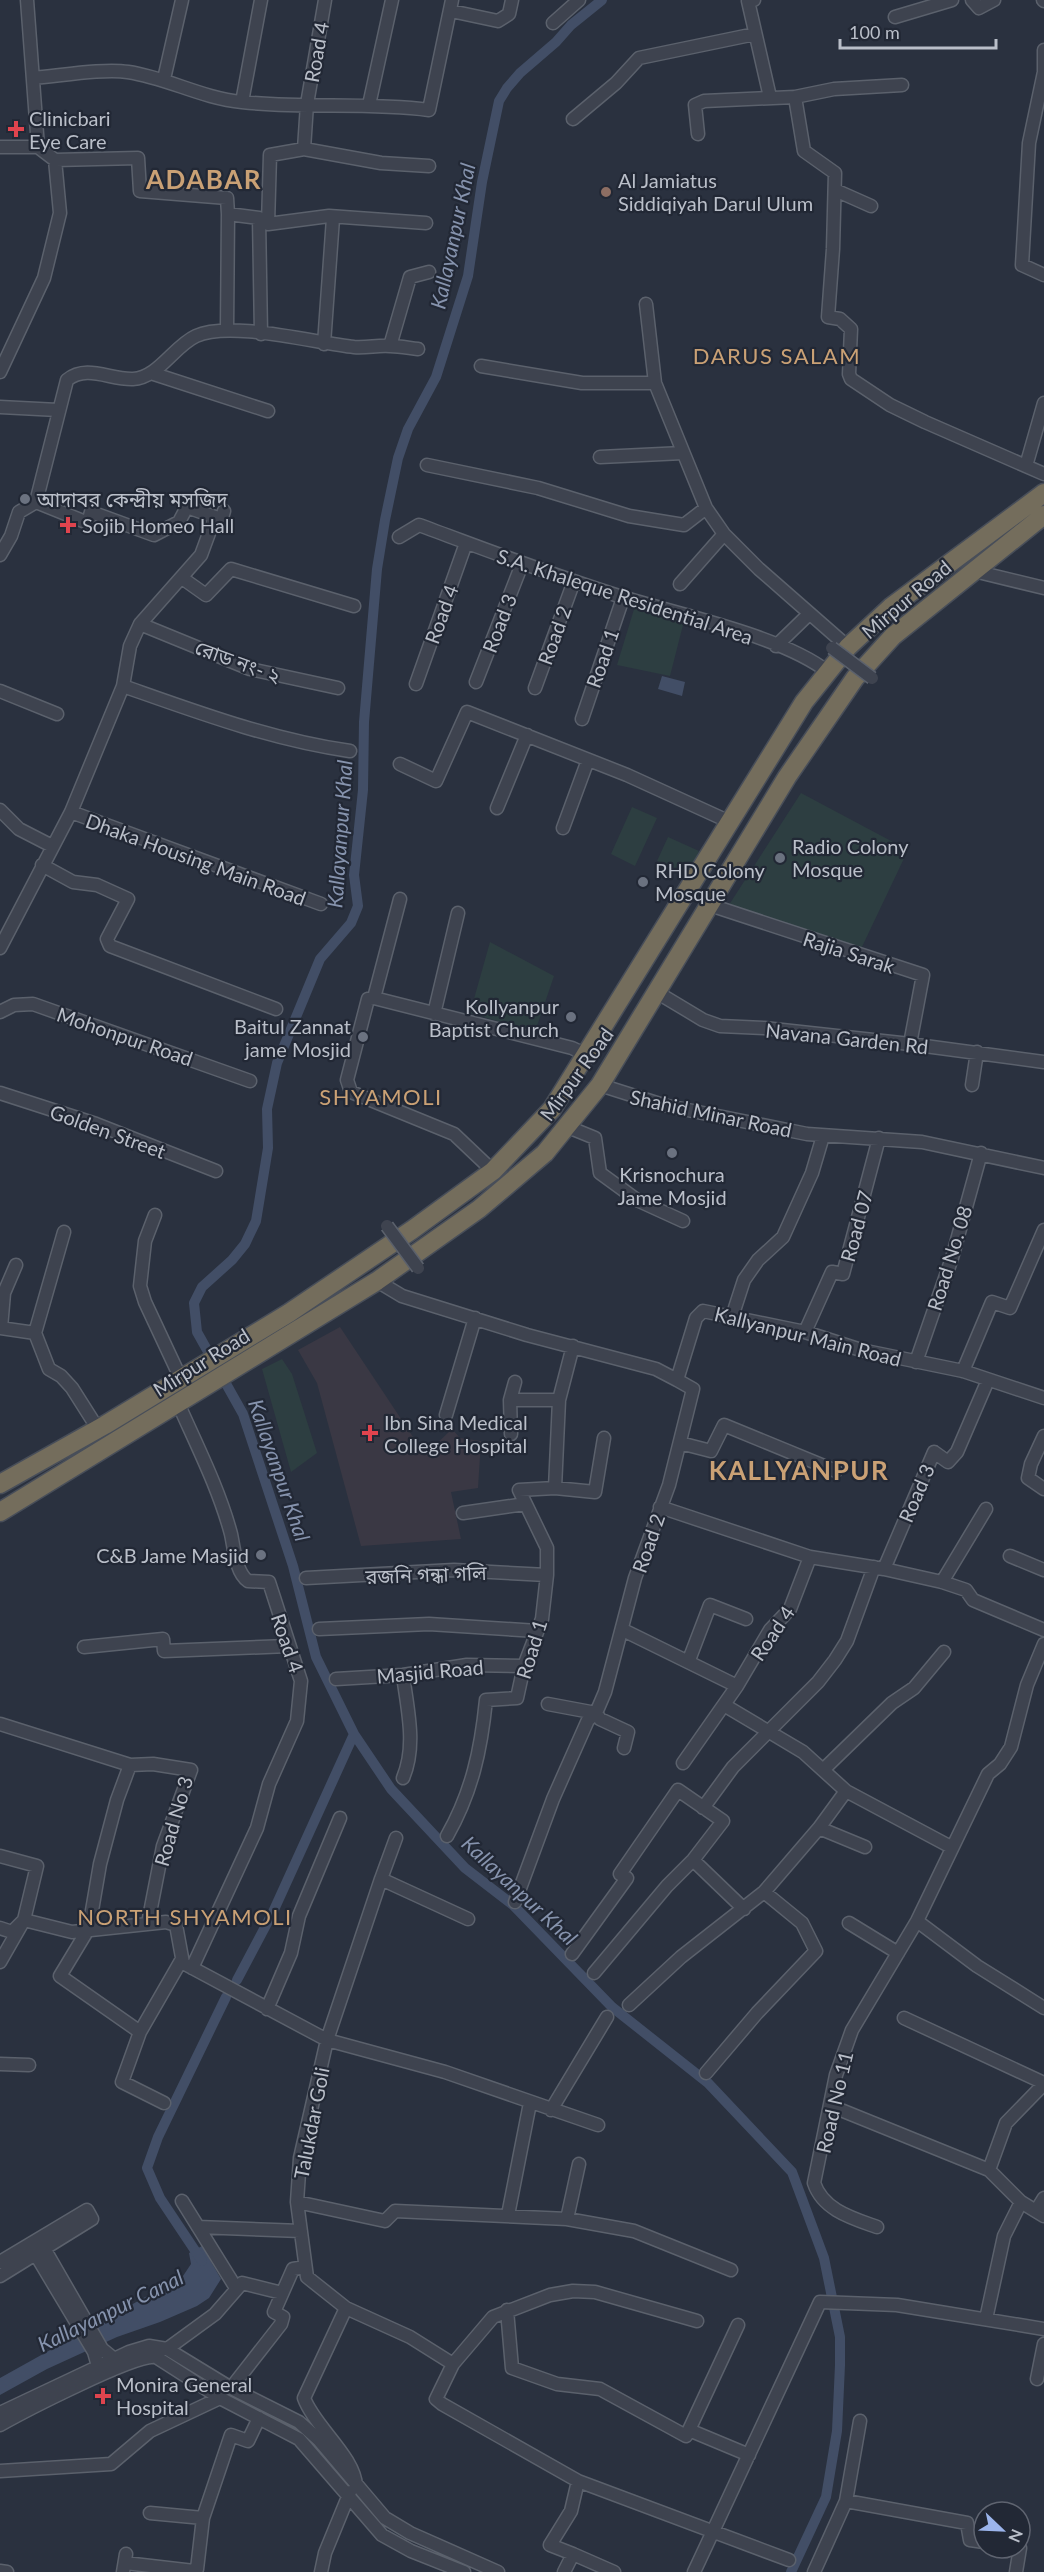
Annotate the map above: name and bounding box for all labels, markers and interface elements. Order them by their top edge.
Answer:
scale bar [840,12,996,50]
street label: Road 4 [299,19,333,84]
text: 100 m [849,21,900,43]
place label: Clinicbari Eye Care [29,106,111,153]
marker: Clinicbari Eye Care [7,120,25,138]
water label: Kallayanpur Khal [424,161,480,311]
district label: ADABAR [145,163,262,195]
place label: Al Jamiatus Siddiqiyah Darul Ulum [618,168,813,215]
marker: Al Jamiatus Siddiqiyah Darul Ulum [599,185,613,199]
district label: DARUS SALAM [693,342,861,369]
place label: আদাবর কেন্দ্রীয় মসজিদ [36,487,228,511]
marker: আদাবর কেন্দ্রীয় মসজিদ [18,492,32,506]
place label: Sojib Homeo Hall [82,513,234,537]
marker: Sojib Homeo Hall [59,516,77,534]
street label: S.A. Khaleque Residential Area [494,543,756,649]
street label: Mirpur Road [856,555,956,643]
street label: Road 4 [419,581,463,647]
street label: Road 3 [477,590,521,656]
street label: Road 2 [532,602,576,668]
street label: Road 1 [581,625,623,691]
street label: রোড নং- ২ [192,635,284,688]
water label: Kallayanpur Khal [321,759,357,909]
street label: Dhaka Housing Main Road [83,808,309,910]
place label: Radio Colony Mosque [792,834,909,881]
marker: Radio Colony Mosque [773,851,787,865]
place label: RHD Colony Mosque [655,858,766,905]
marker: RHD Colony Mosque [636,875,650,889]
street label: Rajia Sarak [800,926,899,978]
place label: Kollyanpur Baptist Church [429,994,560,1041]
street label: Mohonpur Road [54,1002,196,1070]
marker: Kollyanpur Baptist Church [564,1010,578,1024]
place label: Baitul Zannat jame Mosjid [234,1014,351,1061]
street label: Navana Garden Rd [764,1018,930,1058]
street label: Mirpur Road [534,1023,618,1125]
marker: Baitul Zannat jame Mosjid [356,1030,370,1044]
district label: SHYAMOLI [319,1083,443,1110]
street label: Shahid Minar Road [628,1084,794,1142]
street label: Golden Street [47,1099,169,1163]
marker: Krisnochura Jame Mosjid [665,1146,679,1160]
place label: Krisnochura Jame Mosjid [617,1162,727,1209]
street label: Road 07 [835,1188,877,1264]
street label: Road No. 08 [922,1202,976,1314]
street label: Kallyanpur Main Road [712,1301,904,1371]
street label: Mirpur Road [148,1323,254,1401]
water label: Kallayanpur Khal [244,1396,316,1544]
place label: Ibn Sina Medical College Hospital [384,1410,528,1457]
marker: Ibn Sina Medical College Hospital [361,1424,379,1442]
district label: KALLYANPUR [709,1454,889,1486]
street label: Road 3 [893,1460,939,1526]
street label: Road 2 [627,1510,669,1576]
place label: C&B Jame Masjid [96,1543,249,1567]
marker: C&B Jame Masjid [254,1548,268,1562]
street label: রজনি গন্ধা গলি [364,1560,487,1588]
street label: Road 4 [745,1601,799,1665]
street label: Road 4 [267,1610,309,1676]
street label: Road 1 [511,1616,551,1682]
street label: Masjid Road [376,1654,484,1688]
street label: Road No 3 [149,1773,197,1869]
water label: Kallayanpur Khal [457,1830,583,1950]
district label: NORTH SHYAMOLI [77,1903,293,1930]
street label: Road No 11 [811,2049,857,2155]
street label: Talukdar Goli [288,2065,334,2181]
water label: Kallayanpur Canal [33,2264,187,2356]
place label: Monira General Hospital [116,2372,252,2419]
marker: Monira General Hospital [94,2387,112,2405]
north arrow [972,2500,1032,2560]
text: N [1005,2527,1027,2545]

